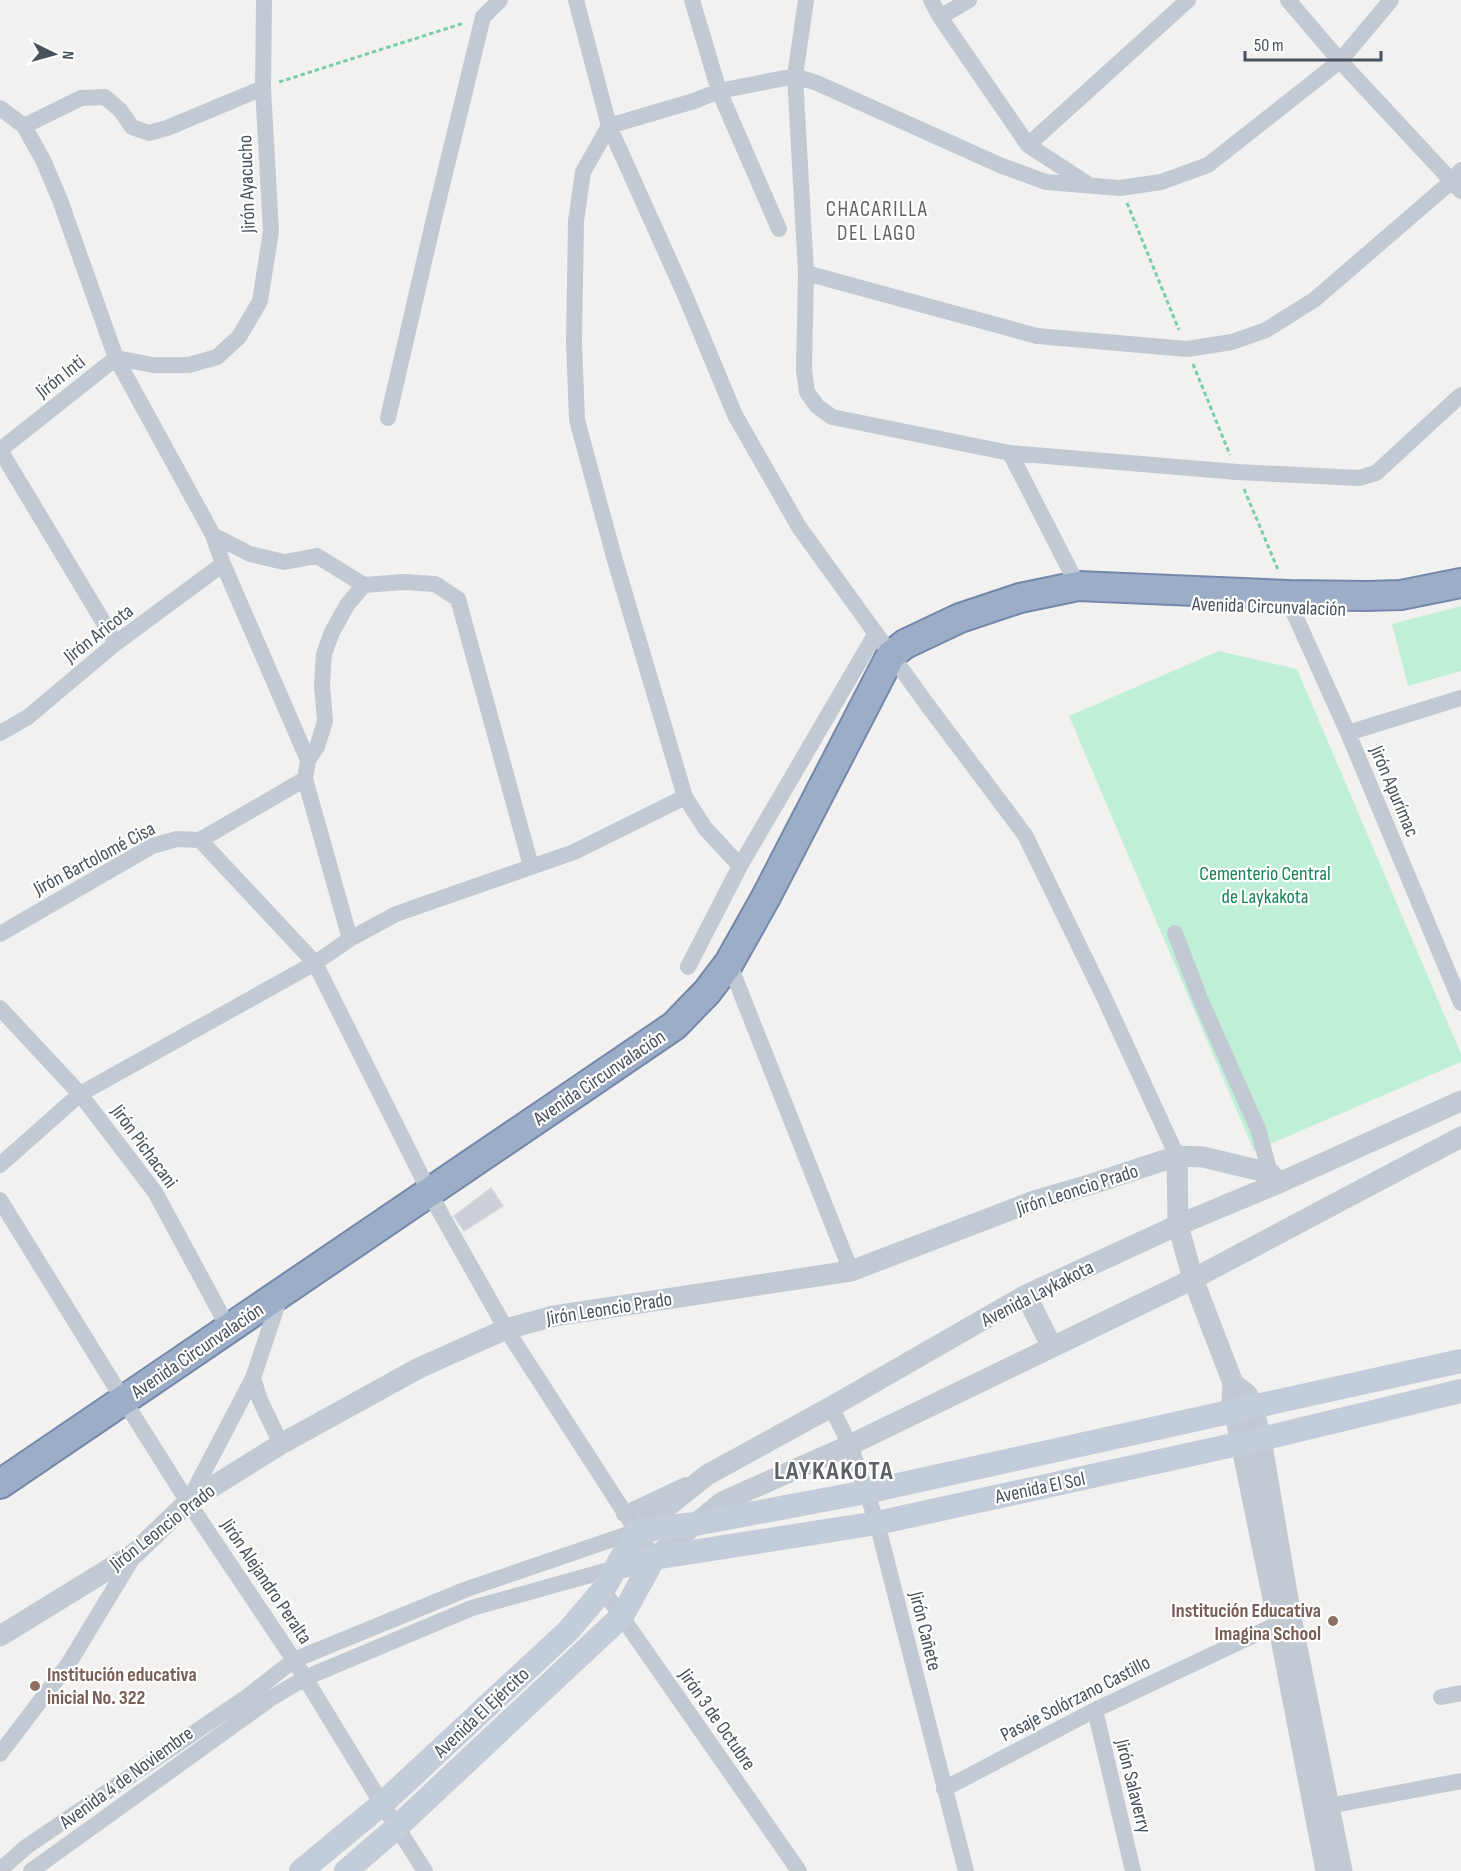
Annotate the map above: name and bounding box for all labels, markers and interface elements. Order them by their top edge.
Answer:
north arrow [24,24,84,84]
scale bar [1245,24,1382,62]
text: 50 m [1254,35,1284,56]
text: N [58,50,77,60]
street label: Jirón Ayacucho [233,135,261,234]
district label: CHACARILLA DEL LAGO [826,197,928,246]
street label: Jirón Inti [30,350,90,404]
street label: Avenida Circunvalación [1190,592,1346,622]
street label: Jirón Aricota [58,599,138,669]
street label: Jirón Apurímac [1364,741,1424,841]
street label: Jirón Bartolomé Cisa [29,817,159,902]
park label: Cementerio Central de Laykakota [1199,862,1331,909]
street label: Avenida Circunvalación [528,1025,670,1131]
street label: Jirón Pichacani [105,1099,183,1193]
street label: Jirón Leoncio Prado [1012,1159,1141,1221]
street label: Avenida Laykakota [976,1255,1098,1333]
street label: Jirón Leoncio Prado [544,1287,674,1331]
street label: Avenida Circunvalación [126,1298,268,1404]
district label: LAYKAKOTA [774,1456,894,1487]
street label: Avenida El Sol [992,1467,1087,1509]
street label: Jirón Leoncio Prado [104,1479,220,1577]
street label: Jirón Alejandro Peralta [215,1514,317,1649]
street label: Jirón Cañete [903,1588,946,1673]
place label: Institución Educativa Imagina School [1171,1599,1321,1646]
marker: Institución Educativa Imagina School [1326,1614,1340,1628]
street label: Pasaje Solórzano Castillo [997,1651,1154,1747]
street label: Avenida El Ejército [428,1662,534,1764]
place label: Institución educativa inicial No. 322 [47,1663,197,1710]
street label: Jirón 3 de Octubre [673,1663,761,1775]
marker: Institución educativa inicial No. 322 [28,1679,42,1693]
street label: Avenida 4 de Noviembre [54,1721,198,1835]
street label: Jirón Salaverry [1110,1736,1156,1836]

